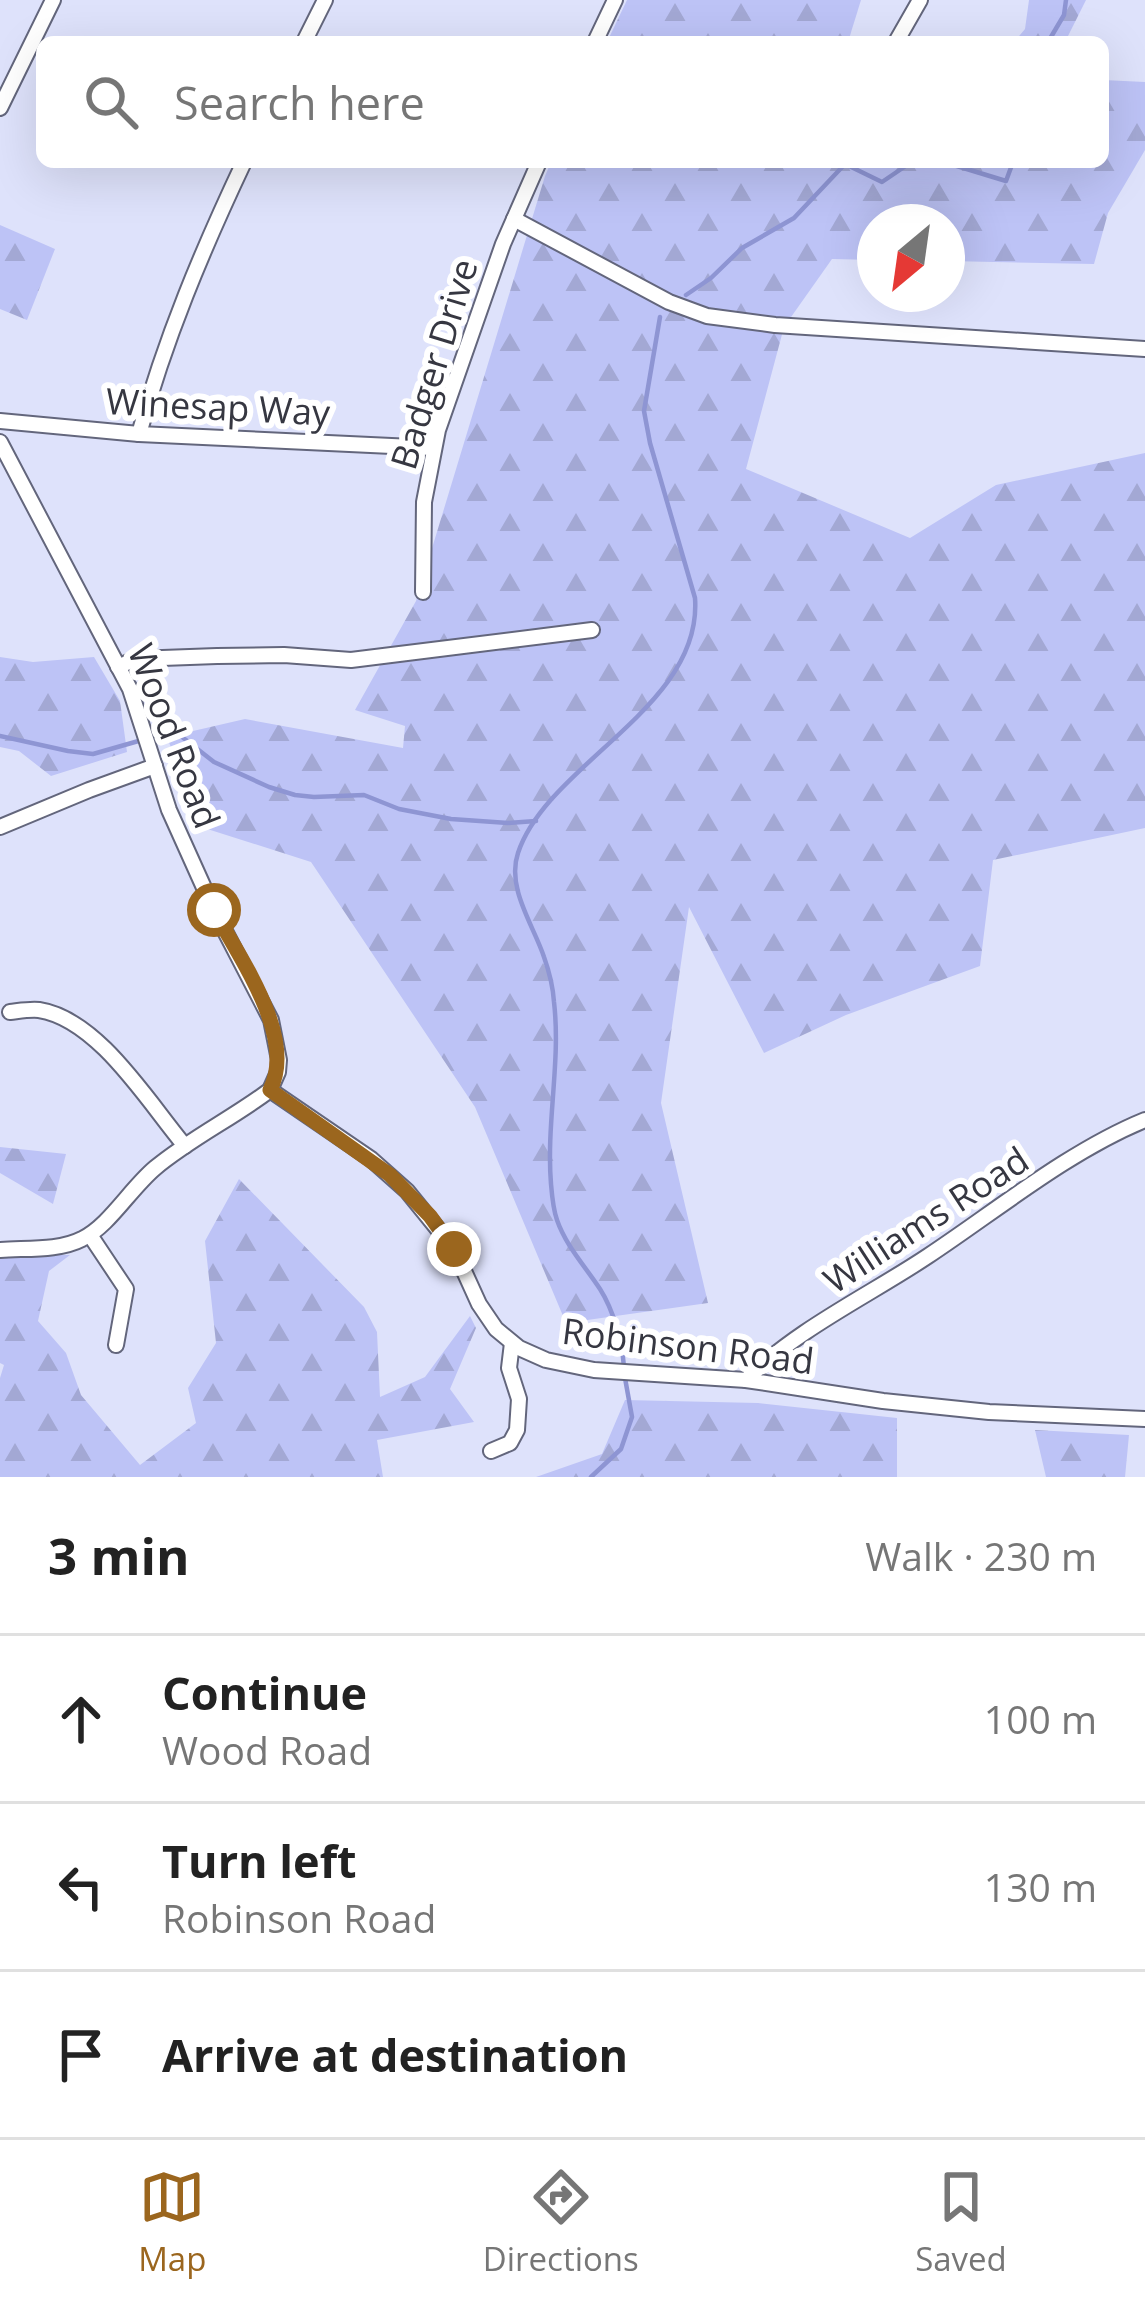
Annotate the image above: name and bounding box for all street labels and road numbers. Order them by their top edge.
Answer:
street label: Badger Drive [378,253,489,475]
street label: Winesap Way [105,376,332,437]
street label: Wood Road [117,637,232,835]
street label: Williams Road [814,1135,1038,1304]
street label: Robinson Road [559,1306,817,1385]

